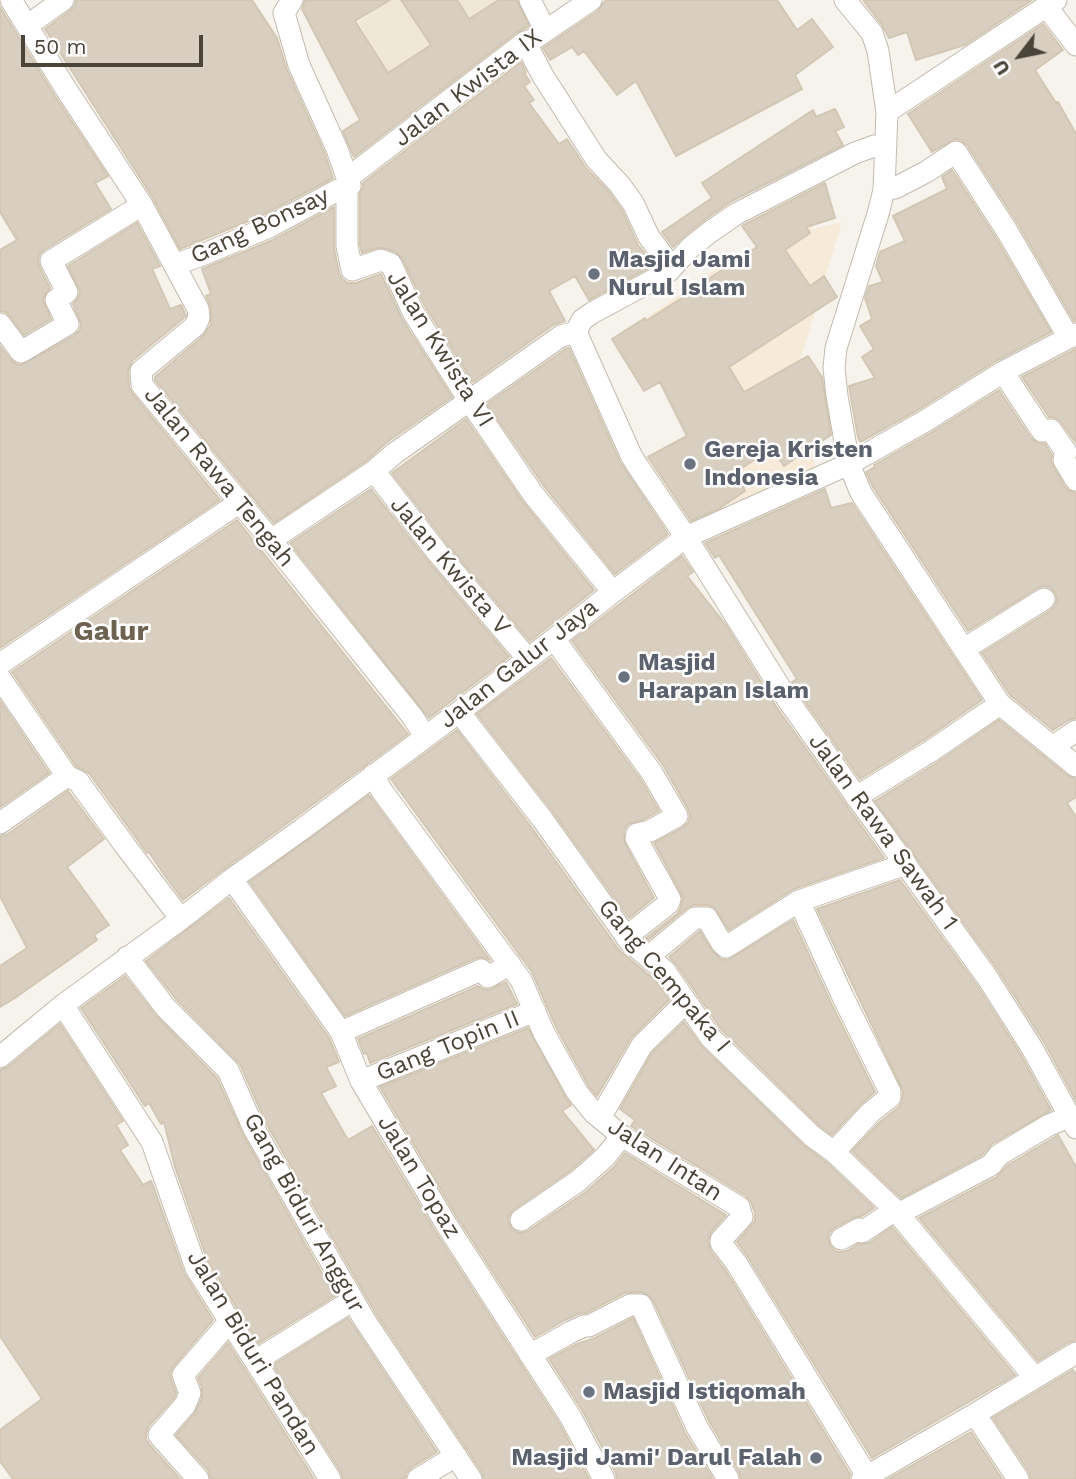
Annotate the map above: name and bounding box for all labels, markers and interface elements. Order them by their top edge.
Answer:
scale bar [24,21,206,65]
north arrow [985,21,1055,91]
street label: Jalan Kwista IX [388,23,548,153]
text: 50 m [34,34,86,59]
text: U [988,56,1015,79]
street label: Gang Bonsay [186,181,334,271]
place label: Masjid Jami Nurul Islam [608,246,750,302]
street label: Jalan Kwista VI [380,265,500,433]
marker: Masjid Jami Nurul Islam [586,266,602,282]
street label: Jalan Rawa Tengah [138,381,300,573]
place label: Gereja Kristen Indonesia [704,436,873,492]
marker: Gereja Kristen Indonesia [682,456,698,472]
street label: Jalan Kwista V [384,491,516,641]
street label: Jalan Galur Jaya [434,593,604,735]
district label: Galur [74,615,148,649]
place label: Masjid Harapan Islam [638,649,809,705]
marker: Masjid Harapan Islam [616,669,632,685]
street label: Jalan Rawa Sawah 1 [802,728,964,936]
street label: Gang Cempaka I [592,894,736,1058]
street label: Gang Topin II [372,1004,524,1088]
street label: Gang Biduri Anggur [237,1108,371,1318]
street label: Jalan Topaz [371,1110,467,1244]
street label: Jalan Intan [602,1112,728,1208]
street label: Jalan Biduri Pandan [181,1245,325,1461]
place label: Masjid Istiqomah [603,1378,806,1406]
marker: Masjid Istiqomah [581,1384,597,1400]
place label: Masjid Jami' Darul Falah [511,1444,802,1472]
marker: Masjid Jami' Darul Falah [808,1450,824,1466]

